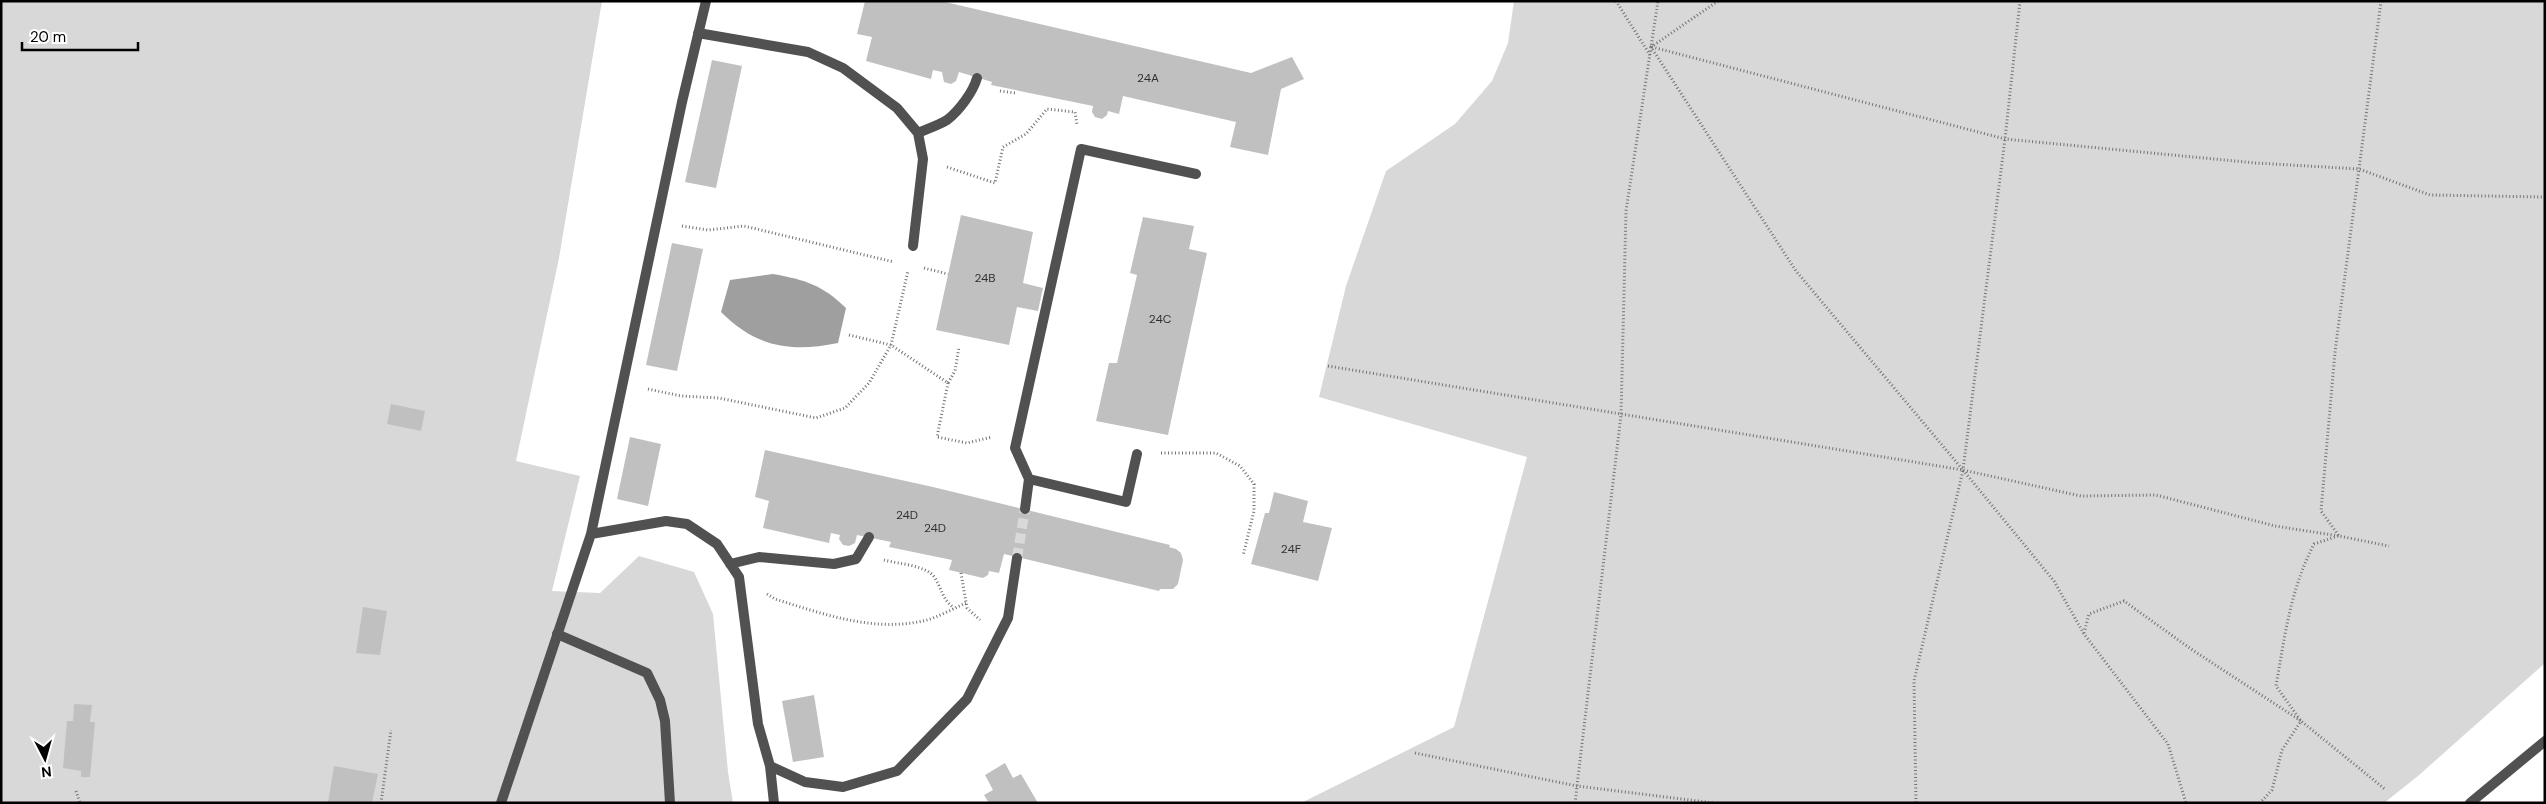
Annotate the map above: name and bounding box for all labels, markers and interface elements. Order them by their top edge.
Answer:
scale bar [22,20,139,52]
text: 20 m [30,27,66,47]
house number: 24A [1137,70,1159,86]
house number: 24B [974,270,996,286]
house number: 24C [1149,311,1172,327]
house number: 24D [896,507,918,523]
house number: 24D [924,520,946,536]
house number: 24F [1281,541,1302,557]
north arrow [20,734,70,784]
text: N [40,762,52,781]

